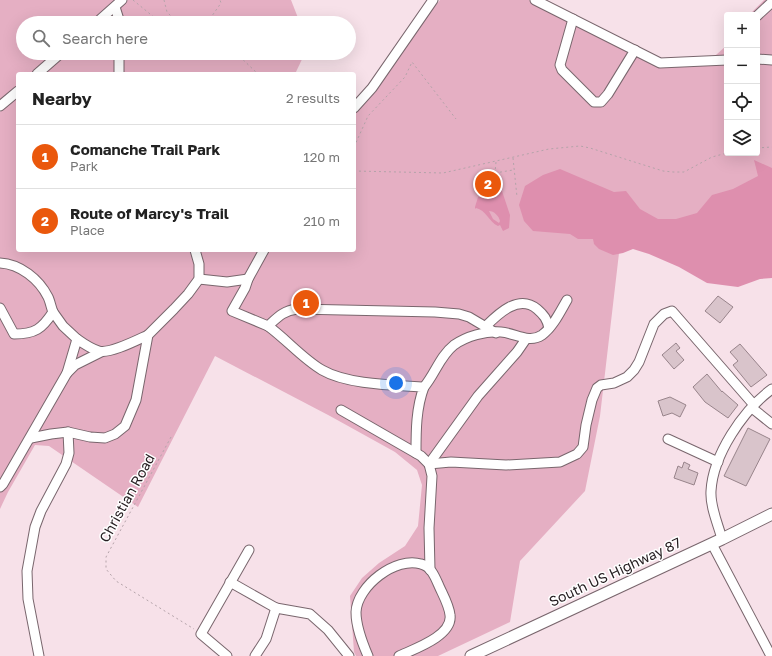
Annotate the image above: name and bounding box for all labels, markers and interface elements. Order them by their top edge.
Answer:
map controls [724,12,760,156]
button: + [724,12,760,48]
search box [16,16,356,60]
icon: search [30,27,52,49]
text: Search here [62,29,148,47]
button: − [724,48,760,84]
button: locate [724,84,760,120]
text: Nearby [32,88,92,109]
text: 2 results [286,90,340,106]
button: layers [724,120,760,156]
text: Comanche Trail Park [70,140,220,158]
text: 1 [42,149,48,165]
text: 120 m [303,149,340,165]
text: Park [70,158,98,174]
pin: 2 [475,169,501,199]
text: Route of Marcy's Trail [70,204,229,222]
text: 2 [41,213,49,229]
text: 210 m [303,213,340,229]
text: Place [70,222,105,238]
pin: 1 [293,288,319,318]
your location [386,373,406,393]
street label: Christian Road [95,451,158,545]
street label: South US Highway 87 [546,533,683,610]

